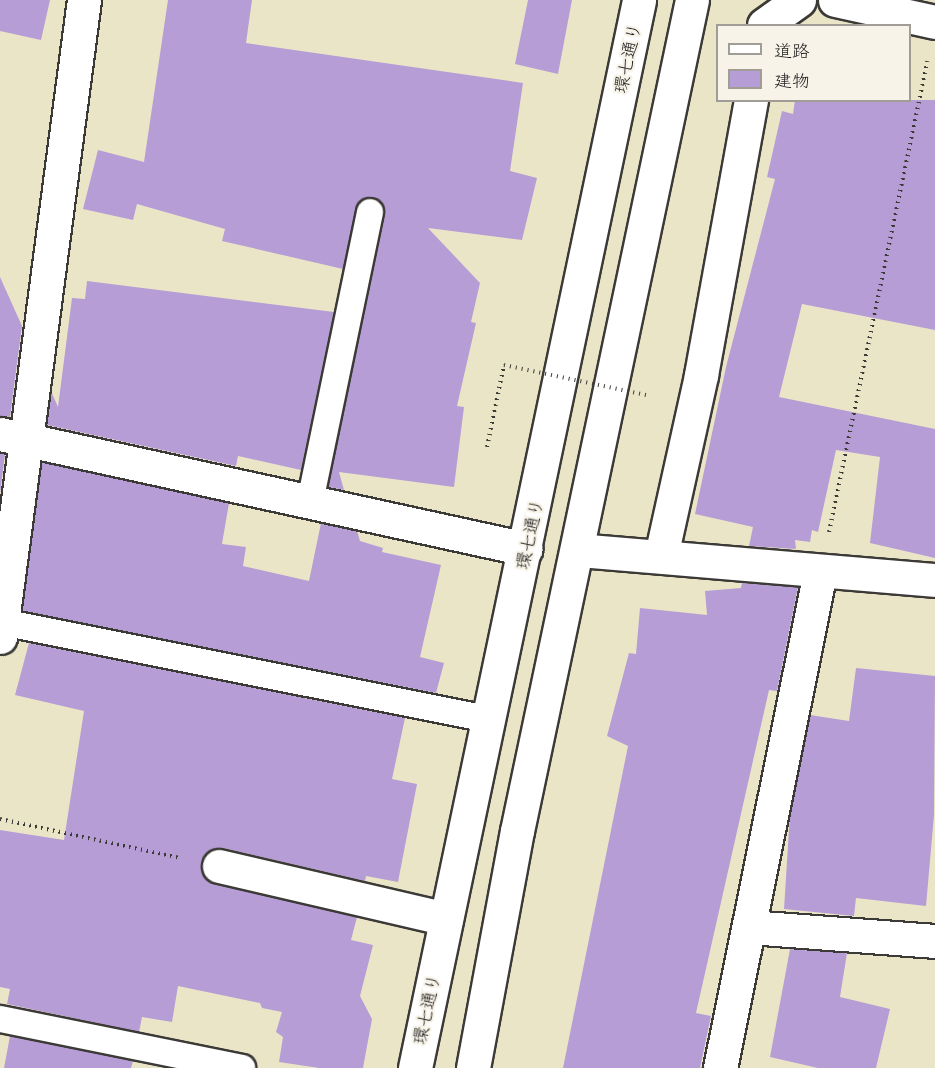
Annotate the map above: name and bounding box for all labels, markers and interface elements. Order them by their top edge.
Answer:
street label: 環七通り [609,21,645,95]
legend [716,24,911,102]
text: 道路 [774,38,810,62]
text: 建物 [774,68,810,92]
street label: 環七通り [511,497,547,571]
street label: 環七通り [408,972,444,1046]

